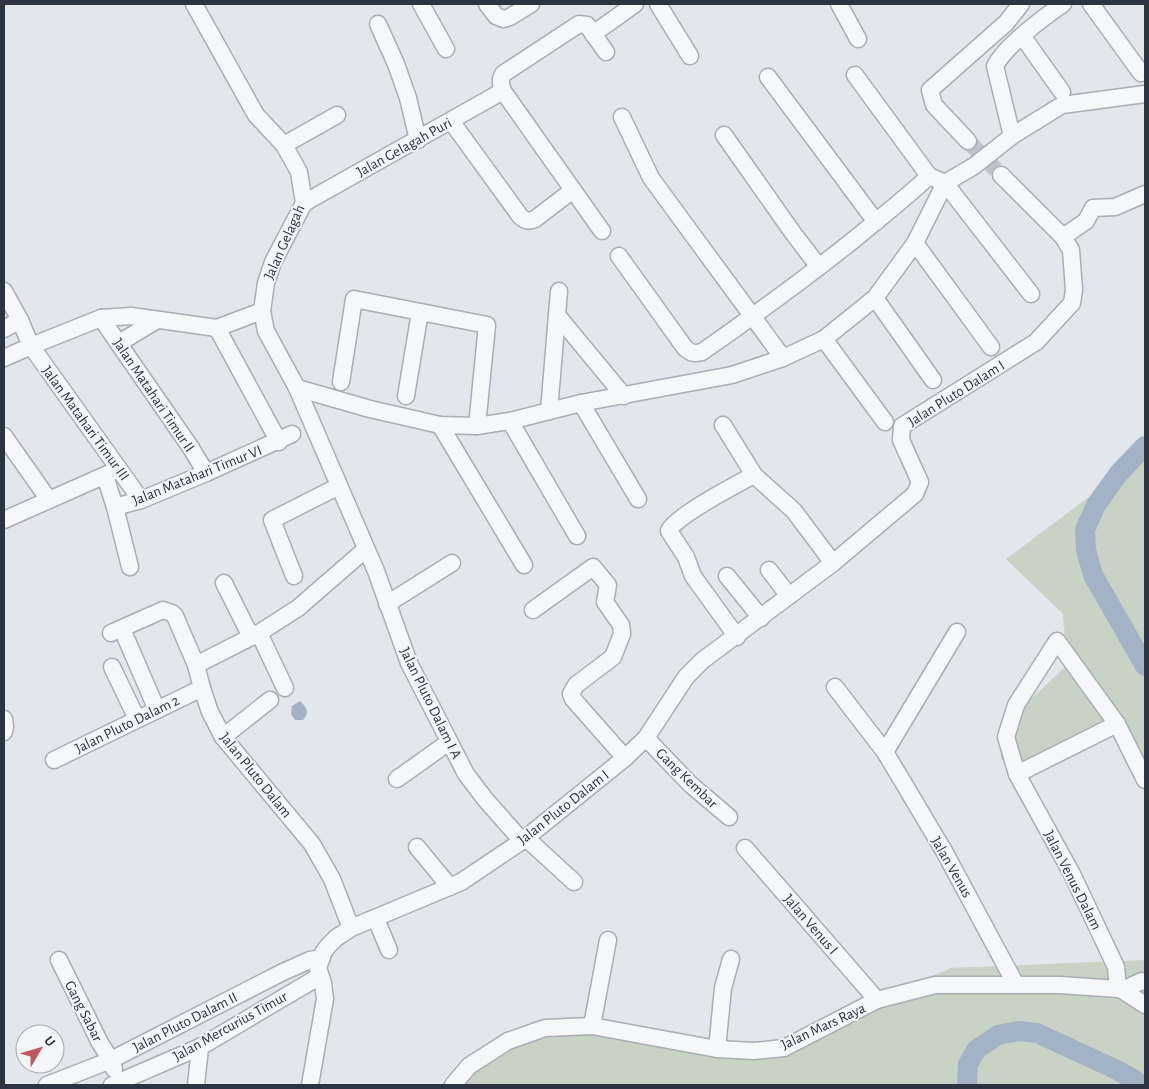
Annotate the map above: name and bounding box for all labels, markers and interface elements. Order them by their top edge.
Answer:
street label: Jalan Gelagah Puri [354,115,454,180]
street label: Jalan Gelagah [261,203,308,282]
street label: Jalan Matahari Timur II [110,336,197,455]
street label: Jalan Pluto Dalam I [905,358,1007,429]
street label: Jalan Matahari Timur III [39,363,132,483]
street label: Jalan Matahari Timur VI [130,443,264,508]
street label: Jalan Pluto Dalam I A [397,645,464,762]
street label: Jalan Pluto Dalam 2 [73,693,182,756]
street label: Jalan Pluto Dalam [217,730,294,821]
street label: Gang Kembar [653,745,720,811]
street label: Jalan Pluto Dalam I [515,767,612,848]
street label: Jalan Venus Dalam [1041,828,1104,932]
street label: Jalan Venus [928,834,975,900]
street label: Jalan Venus I [781,891,841,957]
street label: Gang Sabar [62,978,105,1044]
street label: Jalan Mercurius Timur [171,989,290,1064]
street label: Jalan Pluto Dalam II [131,990,240,1055]
street label: Jalan Mars Raya [779,1000,868,1053]
north arrow [15,1024,65,1074]
text: U [41,1034,58,1049]

